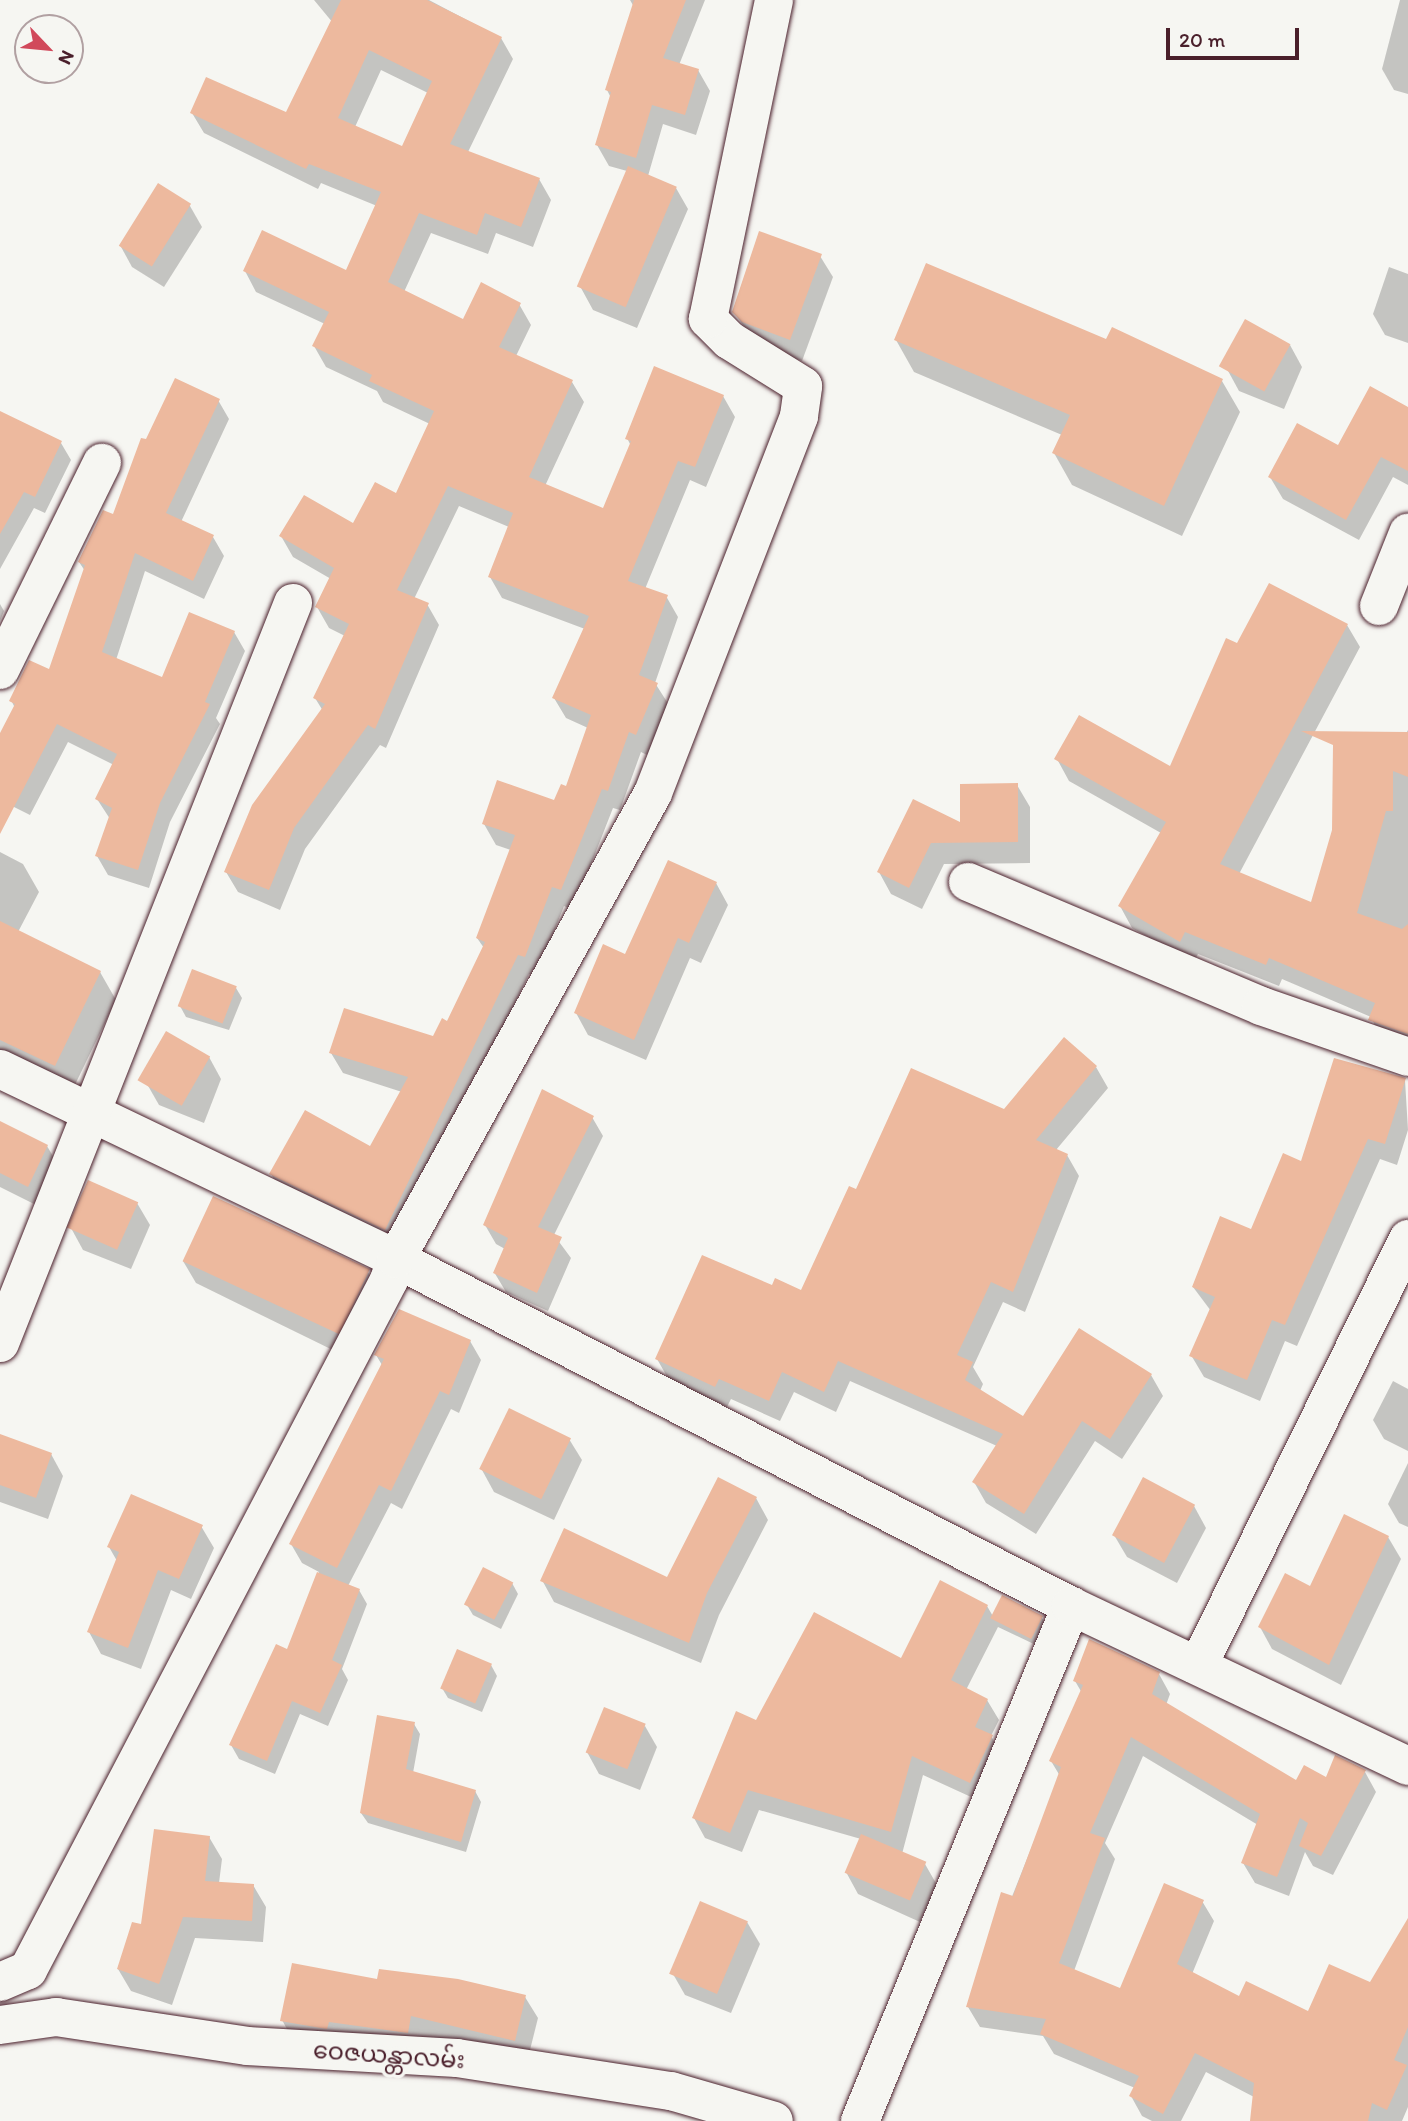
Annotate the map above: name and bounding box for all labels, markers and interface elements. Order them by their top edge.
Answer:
north arrow [14,14,84,84]
scale bar [1170,14,1303,58]
text: 20 m [1179,27,1225,52]
text: N [53,47,80,68]
street label: ဝေဇယန္တာလမ်း [312,2035,466,2075]

